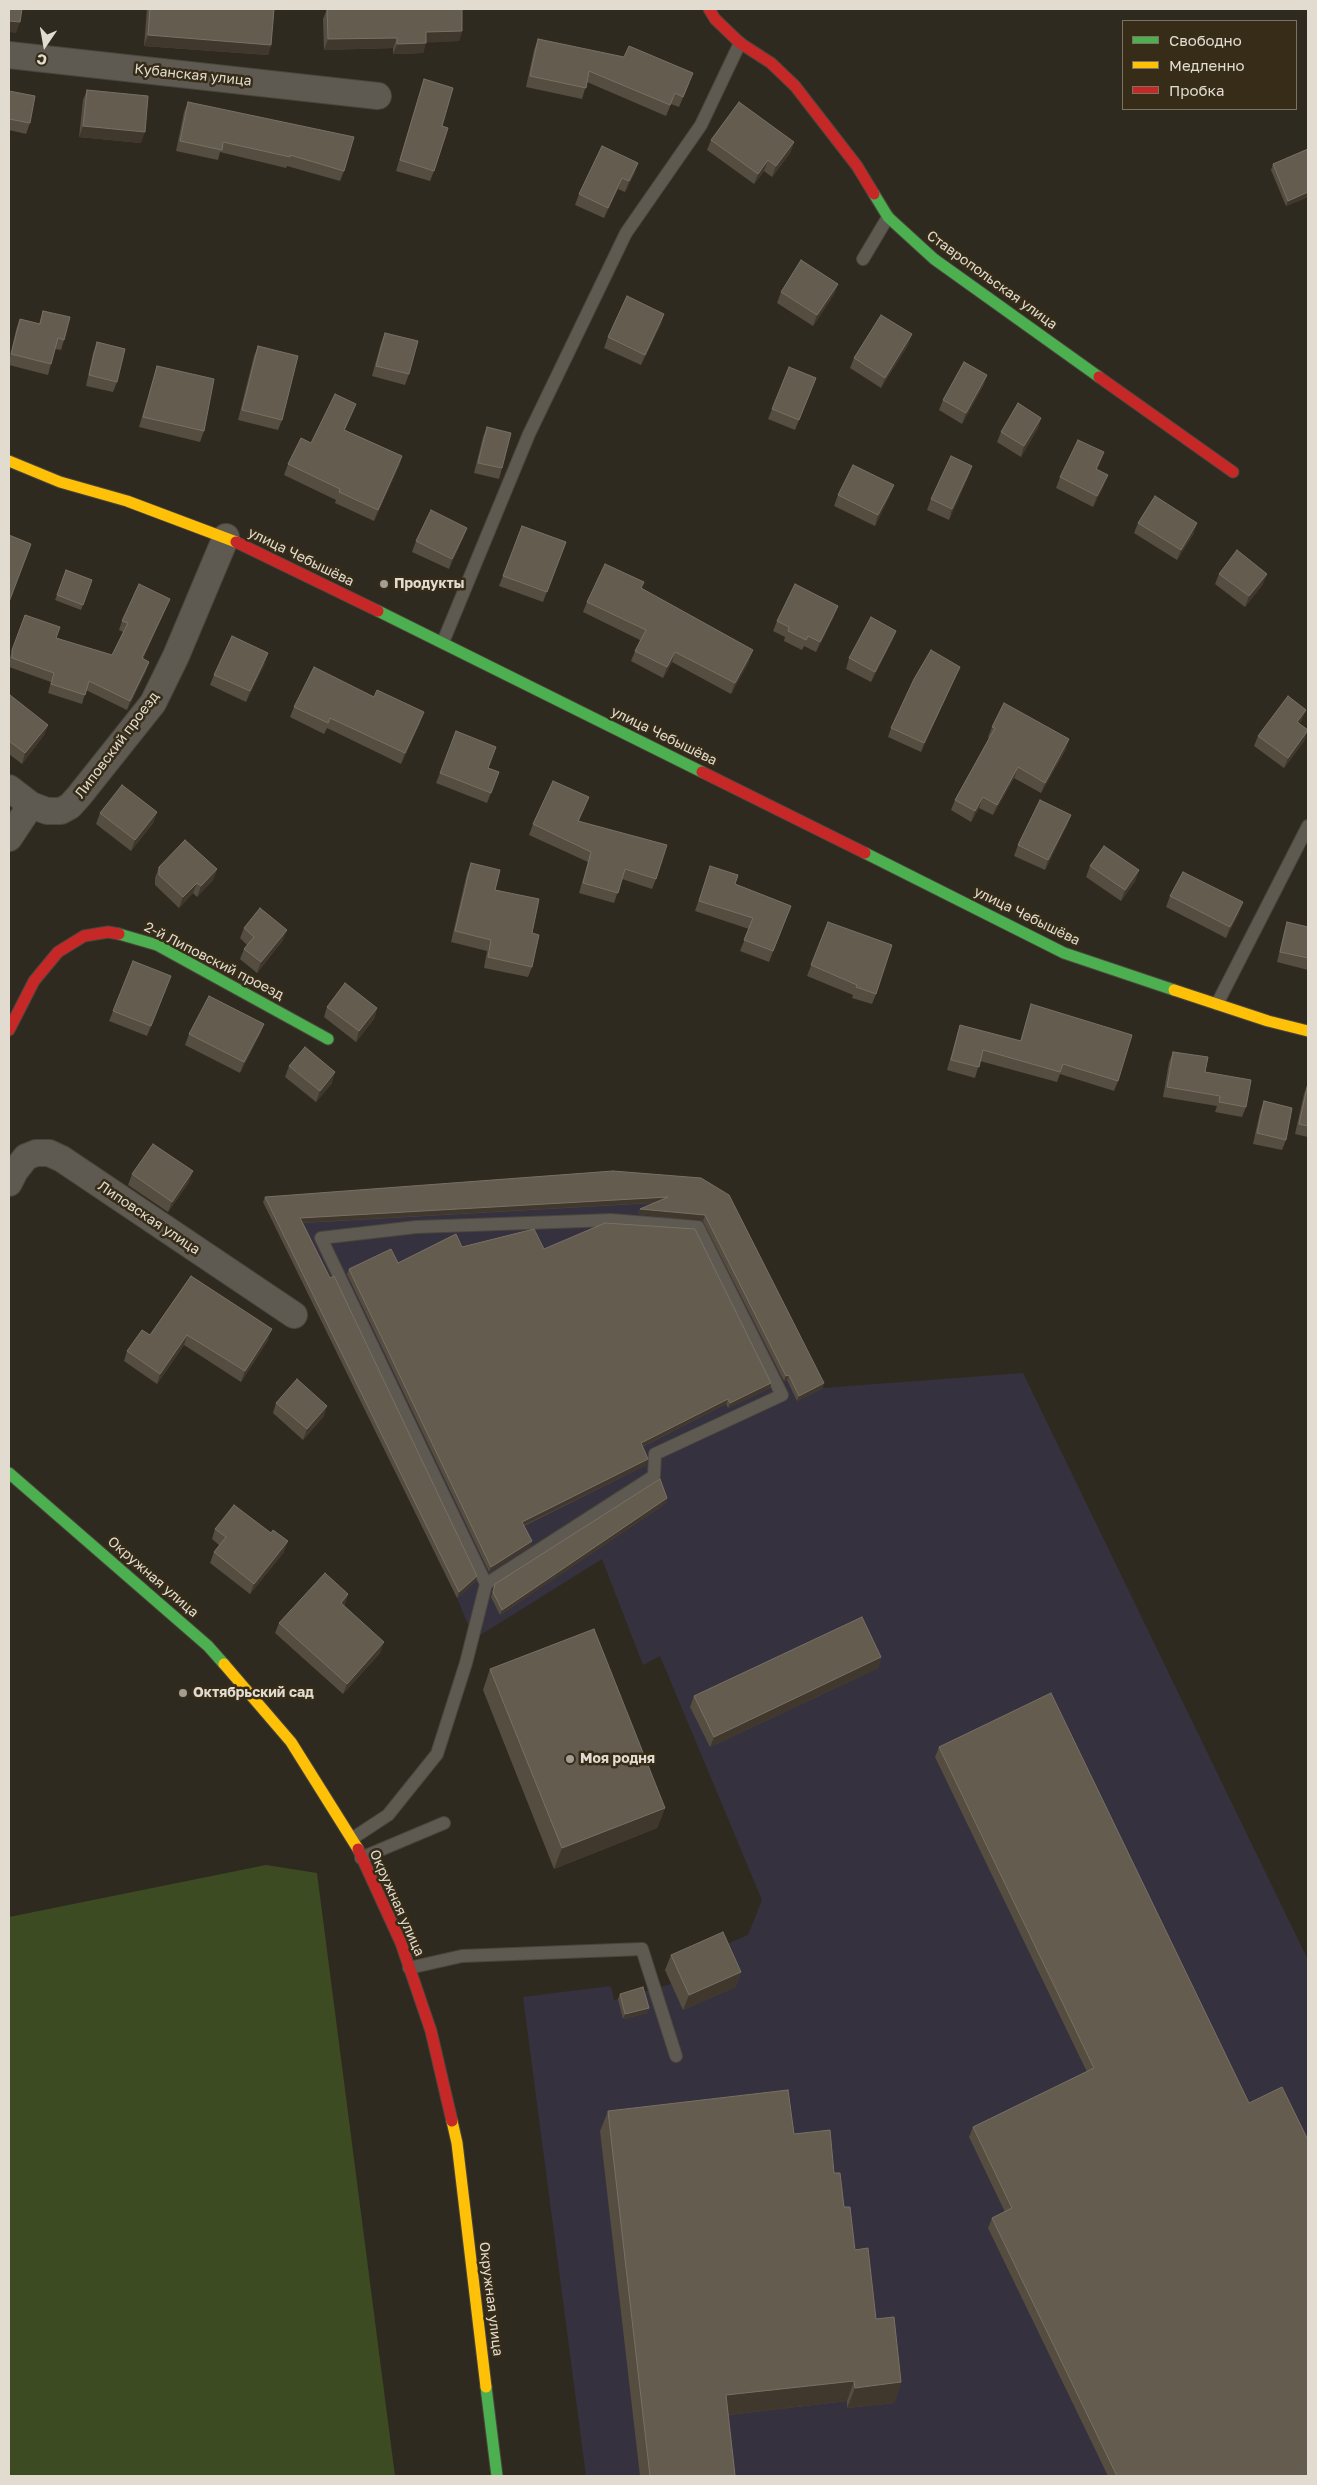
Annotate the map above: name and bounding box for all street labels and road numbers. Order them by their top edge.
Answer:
street label: Кубанская улица [134,60,252,90]
street label: Ставропольская улица [923,227,1061,333]
street label: улица Чебышёва [245,524,357,590]
street label: Липовский проезд [72,688,162,802]
street label: улица Чебышёва [608,703,720,769]
street label: улица Чебышёва [971,883,1083,949]
street label: 2-й Липовский проезд [141,918,287,1004]
street label: Липовская улица [95,1178,203,1258]
street label: Окружная улица [104,1533,202,1621]
street label: Окружная улица [366,1847,428,1959]
street label: Окружная улица [476,2241,506,2357]

